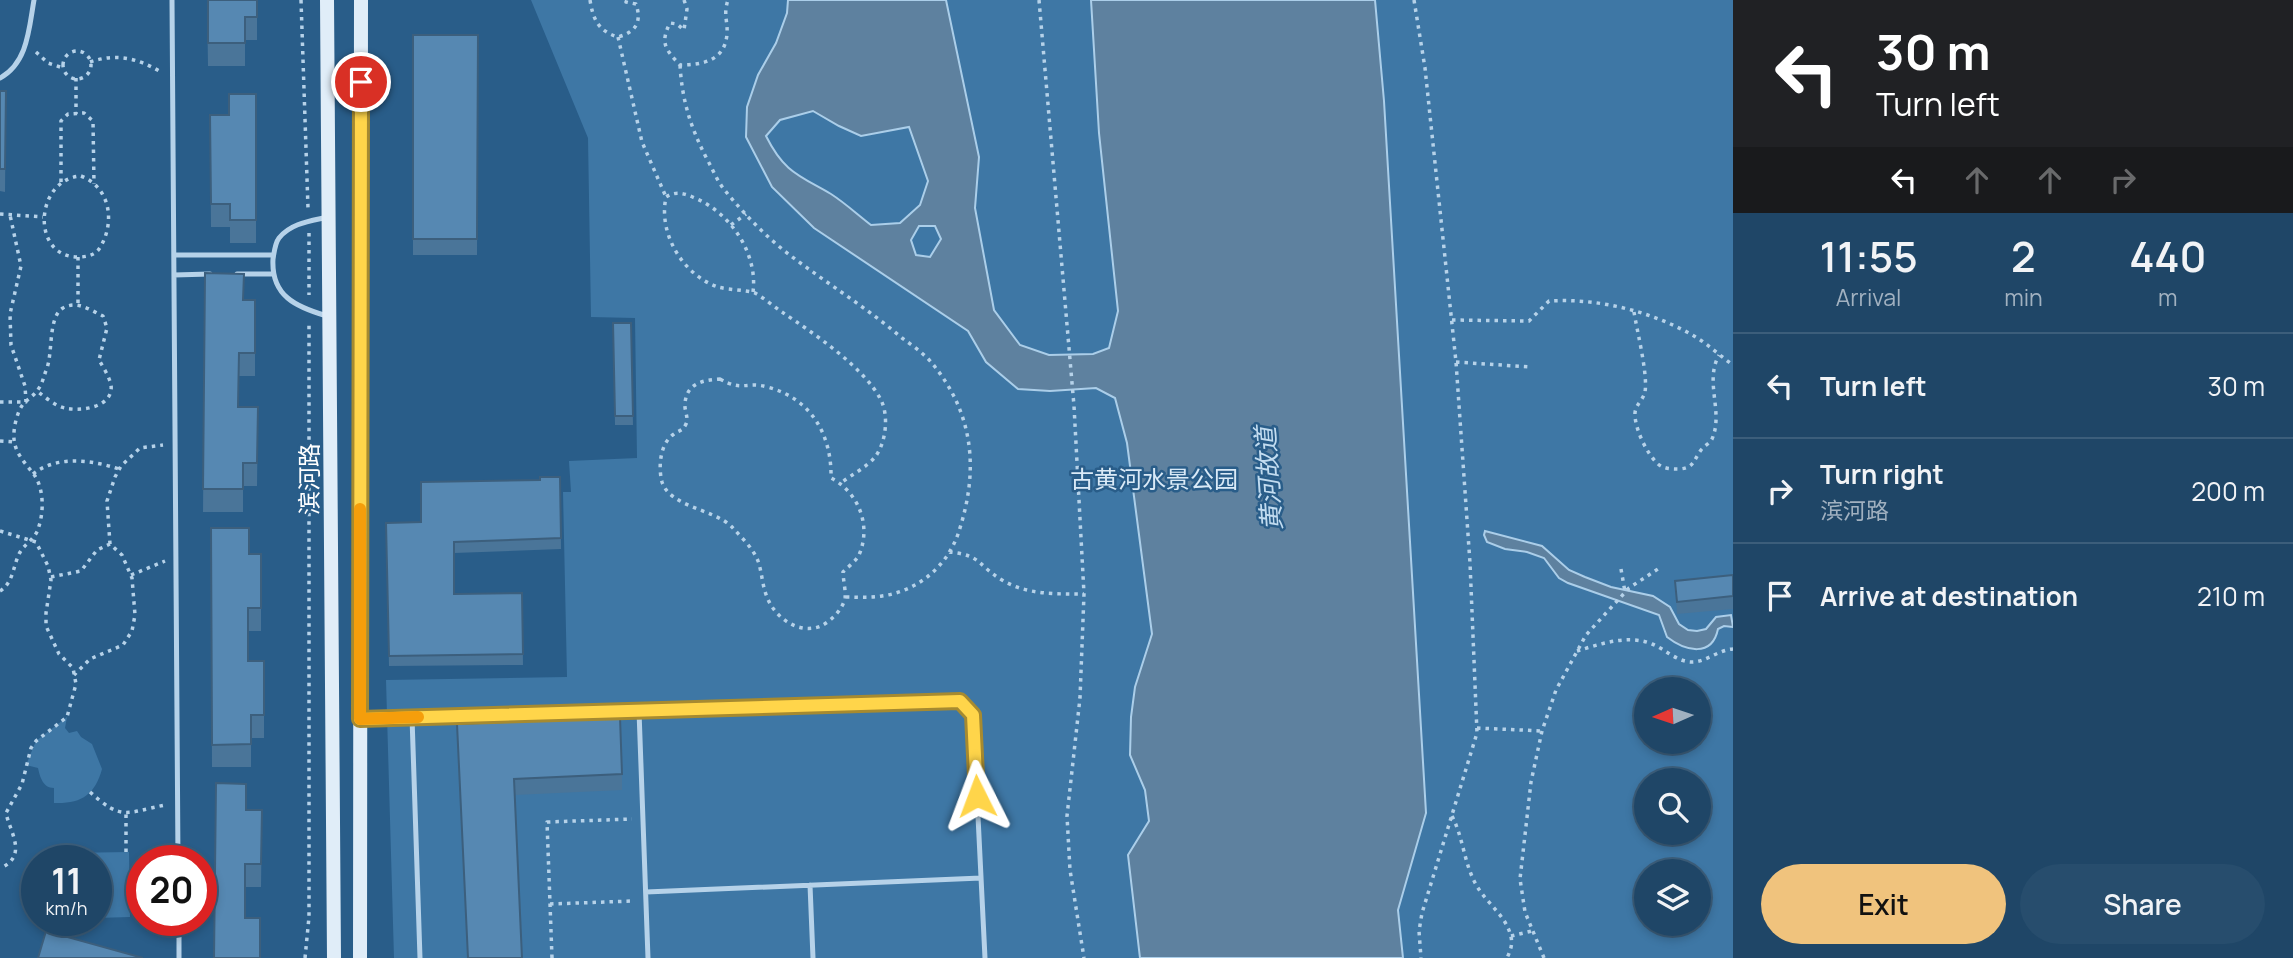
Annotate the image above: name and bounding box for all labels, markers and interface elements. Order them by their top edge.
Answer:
text: 30 m [1876,18,1991,85]
icon: left [1761,28,1852,119]
pin [331,52,391,112]
icon: arrive [342,63,380,101]
text: Turn left [1876,82,2000,126]
icon: left [1885,161,1923,199]
icon: ahead [1958,161,1996,199]
icon: ahead [2031,161,2069,199]
icon: right [2104,161,2142,199]
text: 11:55 [1819,227,1918,285]
text: 2 [2011,227,2036,285]
text: 440 [2129,227,2207,285]
text: Arrival [1836,281,1901,313]
text: min [2004,281,2043,313]
text: m [2158,281,2178,313]
icon: left [1761,367,1799,405]
text: Turn left [1820,368,1927,404]
text: 30 m [2208,368,2265,404]
water label: 黄河故道 [1246,422,1290,532]
street label: 滨河路 [292,443,325,515]
text: Turn right [1820,456,1944,492]
park label: 古黄河水景公园 [1070,462,1238,495]
icon: right [1761,472,1799,510]
text: 200 m [2191,473,2265,509]
text: 滨河路 [1820,494,1889,526]
icon: arrive [1761,577,1799,615]
text: Arrive at destination [1820,578,2078,614]
text: 210 m [2197,578,2265,614]
north arrow [1634,677,1712,754]
map controls [1634,677,1711,936]
position arrow [940,759,1014,833]
button: search [1634,768,1711,845]
speed limit sign: 20 [126,845,217,936]
text: 11 [51,857,82,905]
button: layers [1634,859,1711,936]
button: Exit [1761,864,2006,944]
button: Share [2020,864,2265,944]
text: km/h [46,896,87,920]

